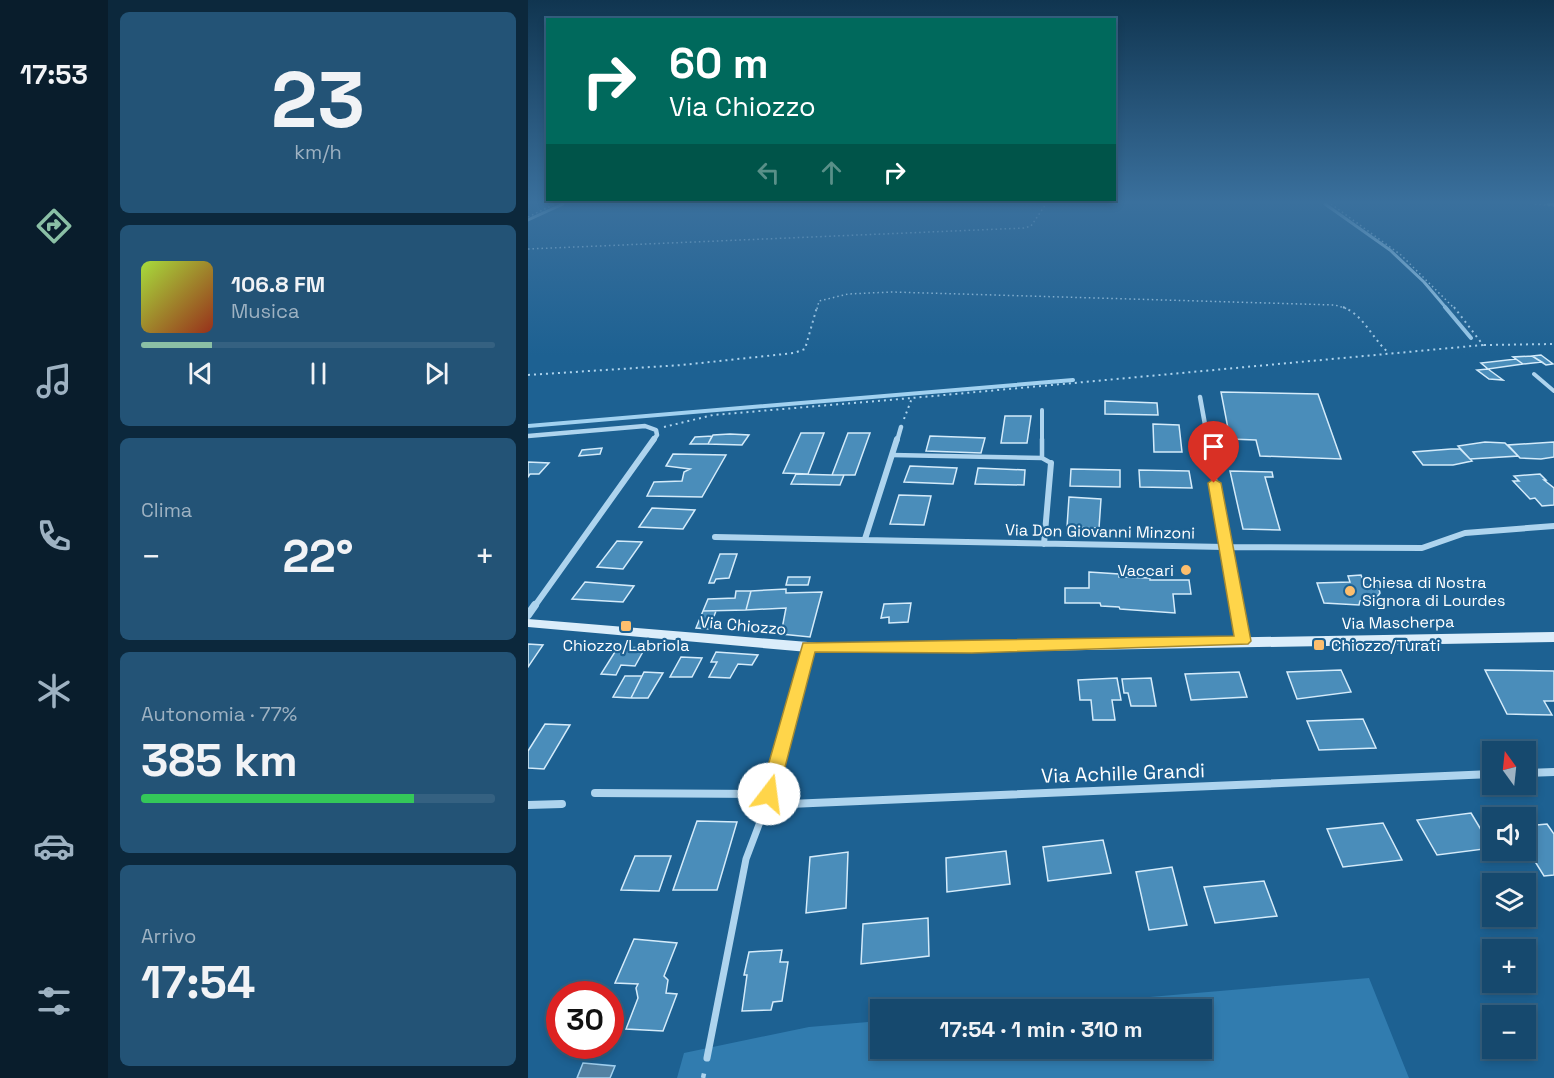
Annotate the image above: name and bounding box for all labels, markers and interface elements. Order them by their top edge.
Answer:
text: 60 m [669,37,769,90]
icon: right [570,42,648,120]
text: 23 [271,50,365,150]
text: 17:53 [20,57,88,92]
text: Via Chiozzo [669,89,816,124]
text: km/h [294,139,342,165]
icon: left [752,156,785,189]
icon: ahead [815,156,848,189]
icon: right [878,156,911,189]
icon: directions [33,205,75,247]
text: 106.8 FM [231,270,325,298]
text: Musica [231,298,299,324]
icon: previous [184,357,217,390]
icon: pause [302,357,335,390]
icon: next [420,357,453,390]
icon: music [33,360,75,402]
pin [1188,421,1239,483]
icon: arrive [1197,430,1230,463]
text: Clima [141,497,192,523]
icon: phone [33,515,75,557]
street label: Via Don Giovanni Minzoni [1005,519,1195,544]
text: 22° [282,528,354,585]
text: − [141,536,161,578]
text: + [475,536,495,578]
place label: Vaccari [1117,560,1174,581]
marker: Vaccari [1179,563,1193,577]
place label: Chiesa di Nostra Signora di Lourdes [1362,572,1505,611]
marker: Chiesa di Nostra Signora di Lourdes [1343,584,1357,598]
street label: Via Chiozzo [699,611,787,640]
street label: Via Mascherpa [1341,611,1455,634]
marker: Chiozzo/Labriola [619,619,633,633]
place label: Chiozzo/Labriola [563,635,689,656]
place label: Chiozzo/Turati [1331,635,1440,656]
marker: Chiozzo/Turati [1312,638,1326,652]
icon: climate [33,670,75,712]
text: Autonomia · 77% [141,701,297,727]
text: 385 km [141,732,298,789]
north arrow [1482,741,1536,795]
map controls [1482,741,1536,1059]
street label: Via Achille Grandi [1041,757,1205,789]
position arrow [737,762,801,826]
button: sound [1482,807,1536,861]
icon: car [33,825,75,867]
button: layers [1482,873,1536,927]
text: Arrivo [141,923,196,949]
button: + [1482,939,1536,993]
text: 17:54 [141,954,255,1011]
icon: filters [33,980,75,1022]
speed limit sign: 30 [546,981,624,1059]
button: − [1482,1005,1536,1059]
text: 17:54 · 1 min · 310 m [939,1015,1143,1043]

